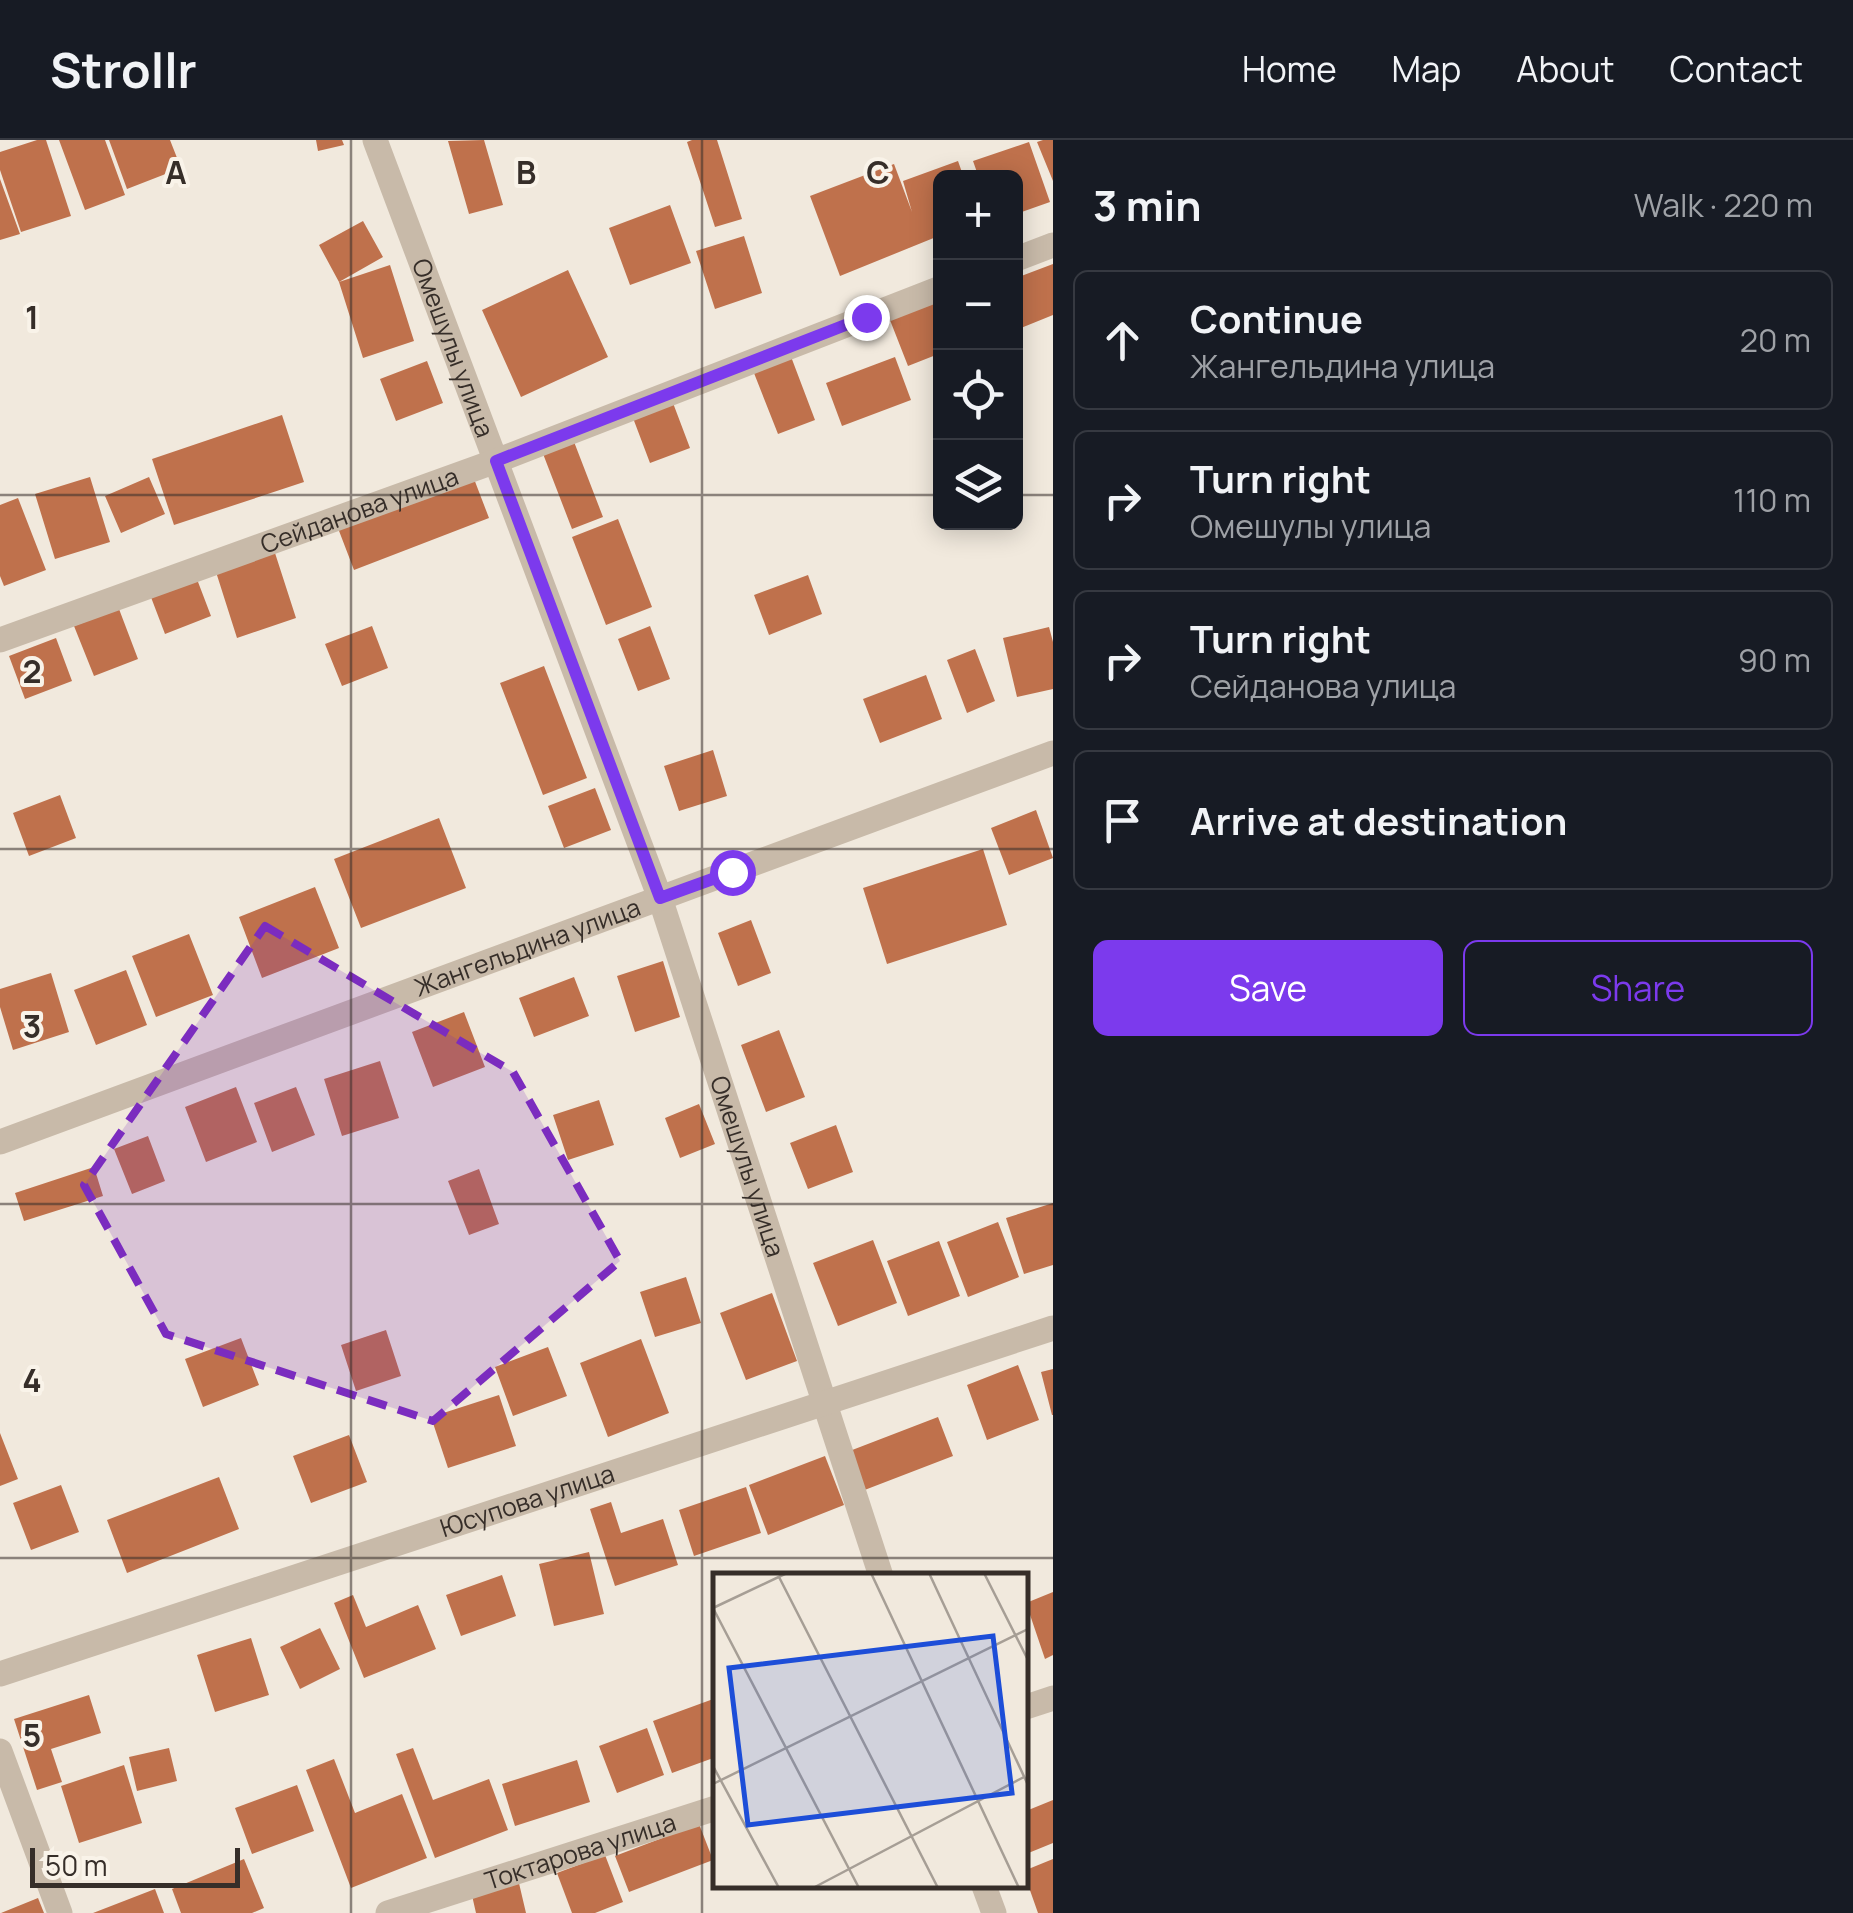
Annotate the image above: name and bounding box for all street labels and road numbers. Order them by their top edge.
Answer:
street label: Омешулы улица [404,253,503,442]
street label: Сейданова улица [255,458,463,562]
street label: Жангельдина улица [409,889,645,1005]
street label: Омешулы улица [702,1071,794,1261]
street label: Юсупова улица [435,1455,619,1545]
street label: Токтарова улица [480,1804,680,1898]

